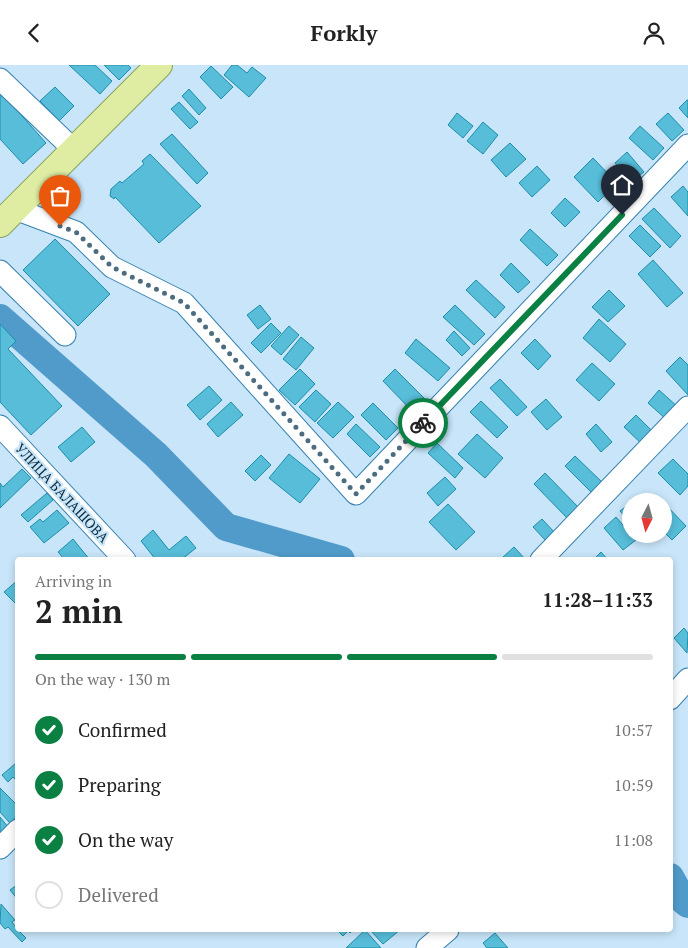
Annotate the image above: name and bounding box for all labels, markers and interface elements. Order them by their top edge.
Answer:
text: Forkly [311,18,377,47]
icon: back [20,19,48,47]
icon: person [640,19,668,47]
pin [601,164,643,215]
icon: home [608,171,636,199]
pin [39,175,81,226]
icon: bag [46,182,74,210]
courier [398,398,448,448]
icon: bike [409,409,437,437]
street label: УЛИЦА БАЛАШОВА [11,439,114,547]
north arrow [622,493,672,543]
map controls [622,493,672,543]
text: Arriving in [35,570,112,592]
text: 11:28–11:33 [542,587,653,612]
text: 2 min [35,590,123,632]
text: On the way · 130 m [35,668,170,690]
icon: check [35,716,63,744]
text: Confirmed [78,717,167,742]
text: 10:57 [614,719,653,741]
icon: check [35,771,63,799]
text: Preparing [78,772,161,797]
text: 10:59 [614,774,653,796]
icon: check [35,826,63,854]
text: On the way [78,827,173,852]
text: 11:08 [614,829,653,851]
text: Delivered [78,882,159,907]

